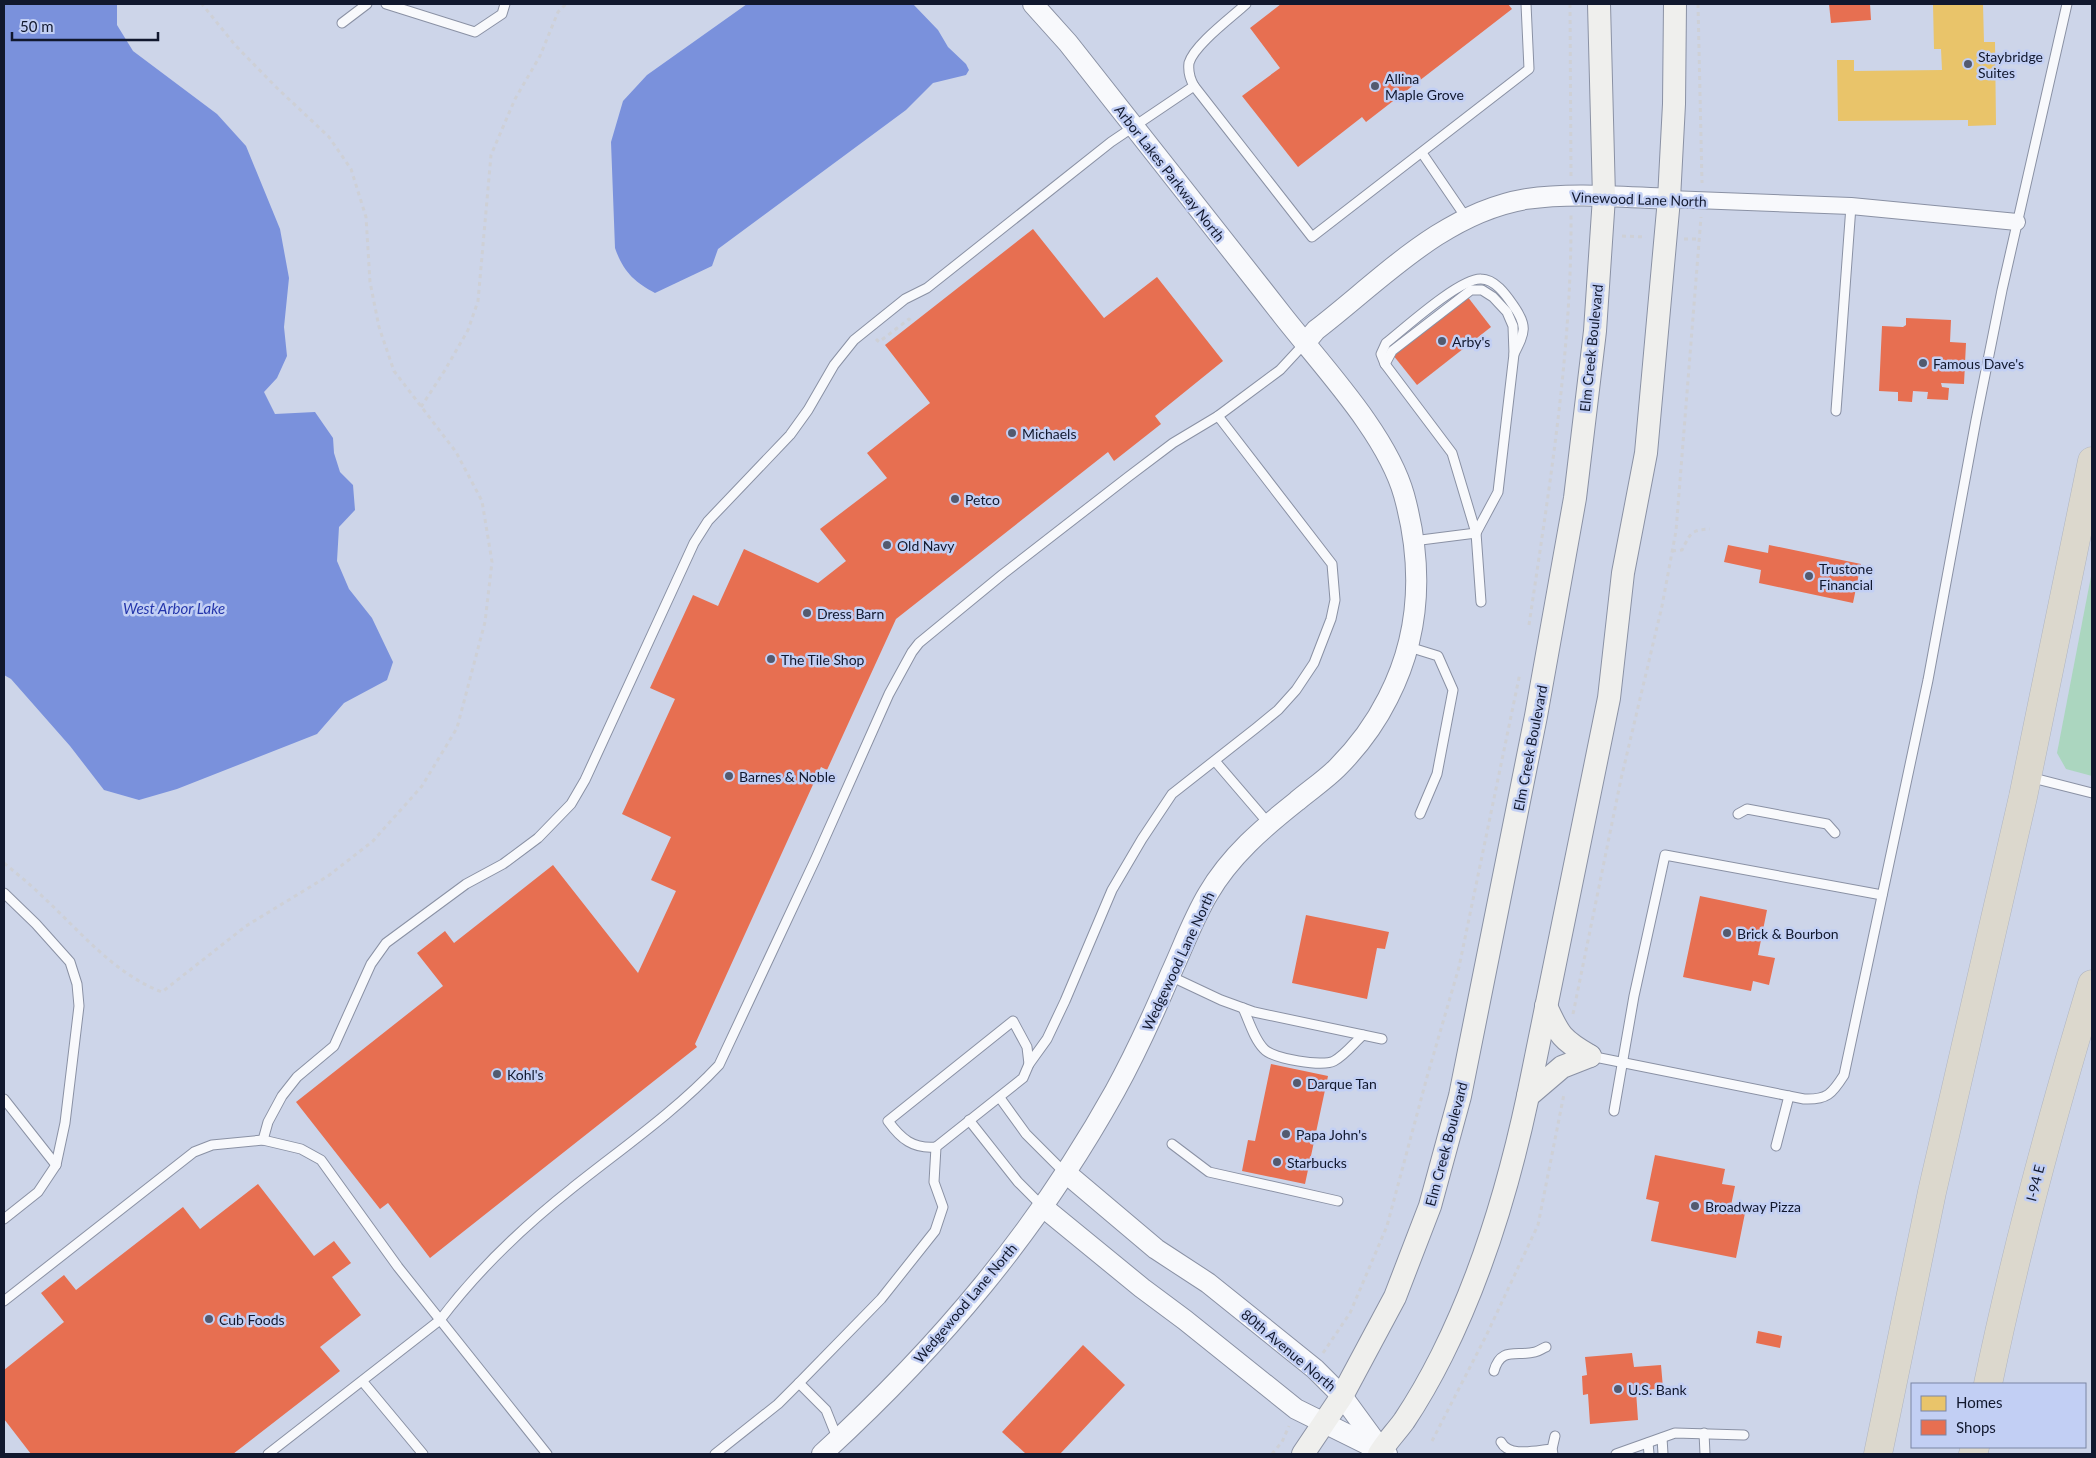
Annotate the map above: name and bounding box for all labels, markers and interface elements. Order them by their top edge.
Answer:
scale bar [12,10,159,42]
text: 50 m [20,17,54,35]
place label: Staybridge Suites [1978,48,2043,81]
marker: Staybridge Suites [1962,58,1974,70]
place label: Allina Maple Grove [1385,70,1464,103]
marker: Allina Maple Grove [1369,80,1381,92]
street label: Arbor Lakes Parkway North [1111,101,1229,245]
street label: Vinewood Lane North [1571,188,1707,210]
street label: Elm Creek Boulevard [1576,283,1606,413]
place label: Arby's [1452,333,1490,350]
marker: Arby's [1436,335,1448,347]
place label: Famous Dave's [1933,355,2024,372]
marker: Famous Dave's [1917,357,1929,369]
place label: Michaels [1022,425,1076,442]
marker: Michaels [1006,427,1018,439]
place label: Petco [965,491,1000,508]
marker: Petco [949,493,961,505]
place label: Old Navy [897,537,955,554]
marker: Old Navy [881,539,893,551]
place label: Trustone Financial [1819,560,1873,593]
marker: Trustone Financial [1803,570,1815,582]
water label: West Arbor Lake [123,599,225,617]
place label: Dress Barn [817,605,884,622]
marker: Dress Barn [801,607,813,619]
place label: The Tile Shop [781,651,865,668]
marker: The Tile Shop [765,653,777,665]
street label: Elm Creek Boulevard [1509,684,1551,812]
place label: Barnes & Noble [739,768,835,785]
marker: Barnes & Noble [723,770,735,782]
street label: Wedgewood Lane North [1138,889,1218,1033]
place label: Brick & Bourbon [1737,925,1839,942]
marker: Brick & Bourbon [1721,927,1733,939]
place label: Kohl's [507,1066,544,1083]
marker: Kohl's [491,1068,503,1080]
place label: Darque Tan [1307,1075,1377,1092]
marker: Darque Tan [1291,1077,1303,1089]
street label: Elm Creek Boulevard [1421,1080,1471,1208]
place label: Papa John's [1296,1126,1367,1143]
marker: Papa John's [1280,1128,1292,1140]
place label: Starbucks [1287,1154,1347,1171]
marker: Starbucks [1271,1156,1283,1168]
street label: I-94 E [2022,1163,2048,1203]
place label: Broadway Pizza [1705,1198,1801,1215]
marker: Broadway Pizza [1689,1200,1701,1212]
street label: Wedgewood Lane North [910,1240,1020,1366]
street label: 80th Avenue North [1238,1305,1340,1395]
place label: Cub Foods [219,1311,285,1328]
marker: Cub Foods [203,1313,215,1325]
place label: U.S. Bank [1628,1381,1688,1398]
marker: U.S. Bank [1612,1383,1624,1395]
legend [1911,1383,2086,1448]
text: Homes [1956,1393,2002,1411]
text: Shops [1956,1418,1996,1436]

